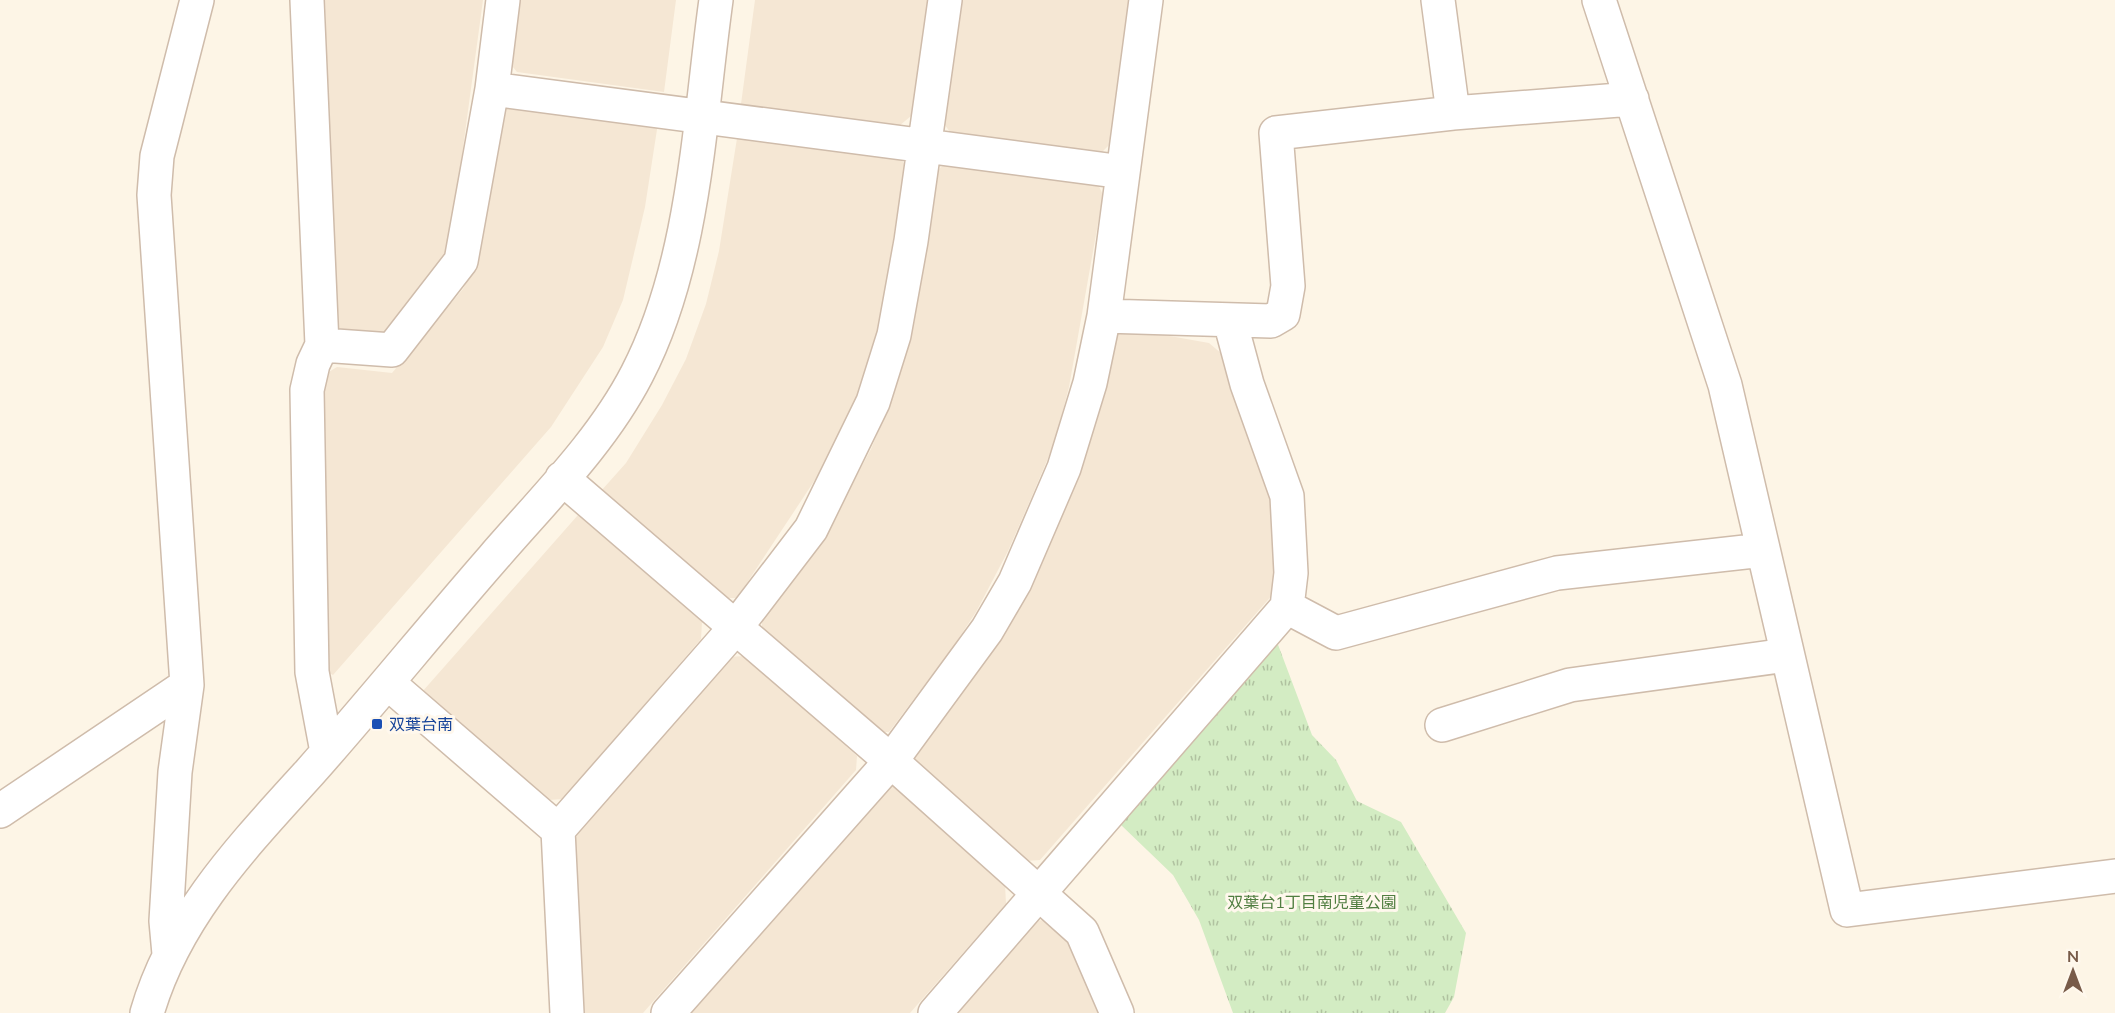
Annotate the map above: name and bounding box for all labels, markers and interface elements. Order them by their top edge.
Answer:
place label: 双葉台南 [389,714,453,734]
marker: 双葉台南 [370,717,384,731]
park label: 双葉台1丁目南児童公園 [1227,892,1397,912]
north arrow [2043,941,2103,1001]
text: N [2067,946,2079,966]

